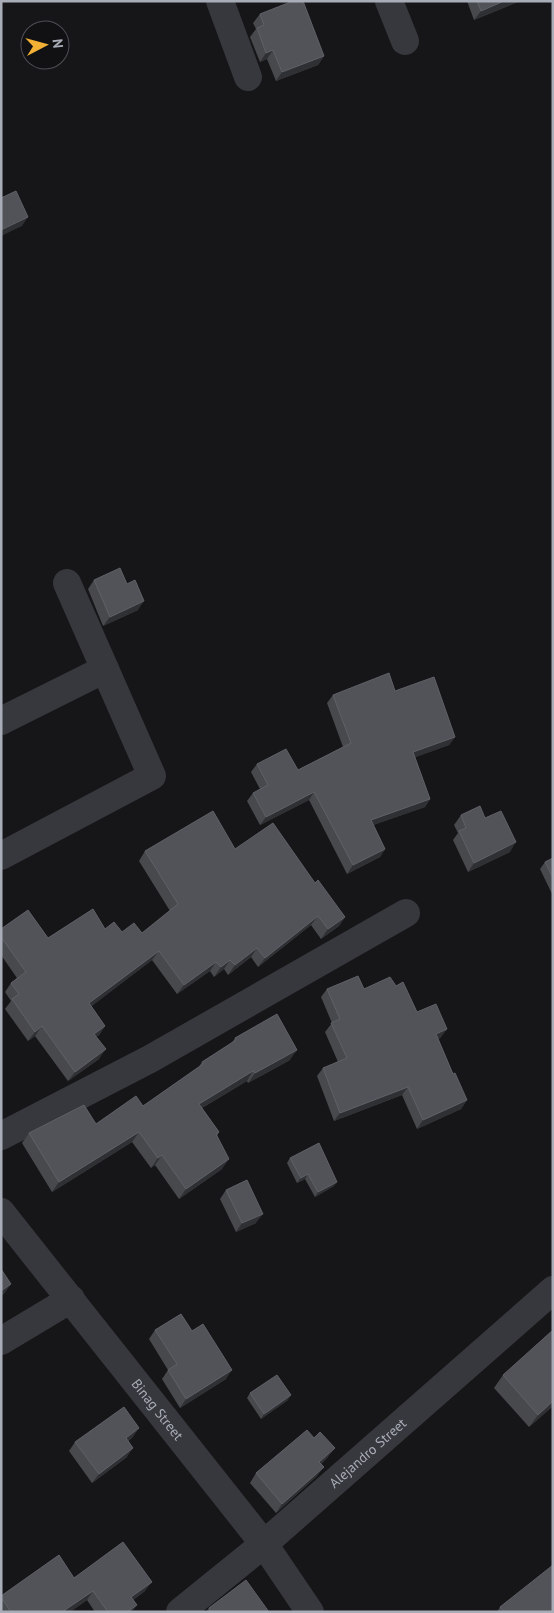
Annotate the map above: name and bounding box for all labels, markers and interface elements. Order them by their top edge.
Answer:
north arrow [20,20,70,70]
text: N [48,38,67,49]
street label: Binag Street [128,1375,188,1444]
street label: Alejandro Street [325,1414,410,1492]

